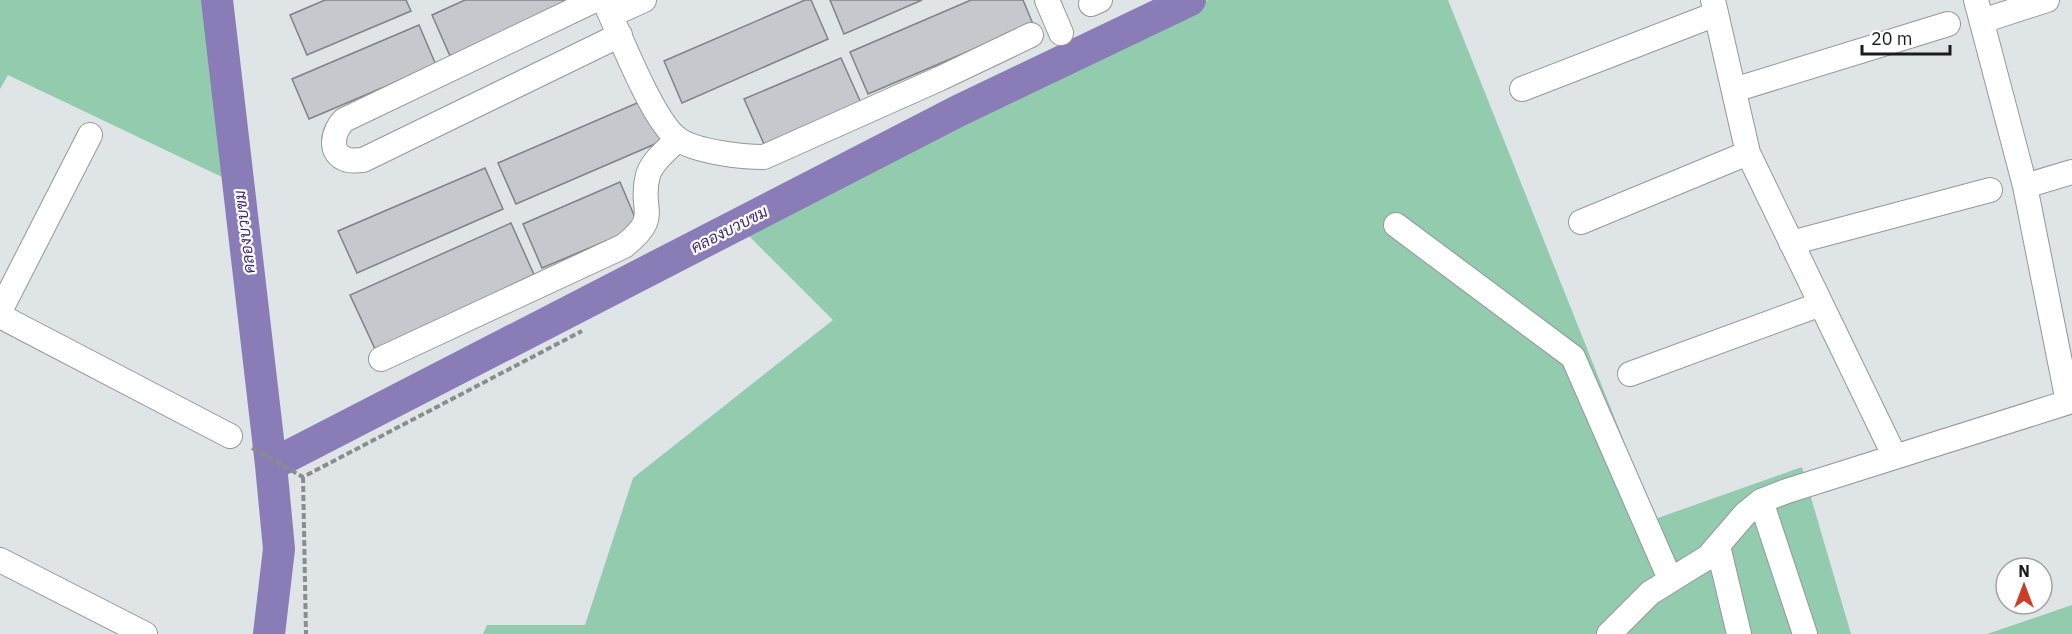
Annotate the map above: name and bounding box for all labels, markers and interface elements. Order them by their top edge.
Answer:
scale bar [1862,18,1950,56]
text: 20 m [1871,27,1913,50]
water label: คลองบวบขม [229,189,259,275]
water label: คลองบวบขม [687,201,771,257]
north arrow [1994,556,2054,616]
text: N [2018,561,2030,581]

